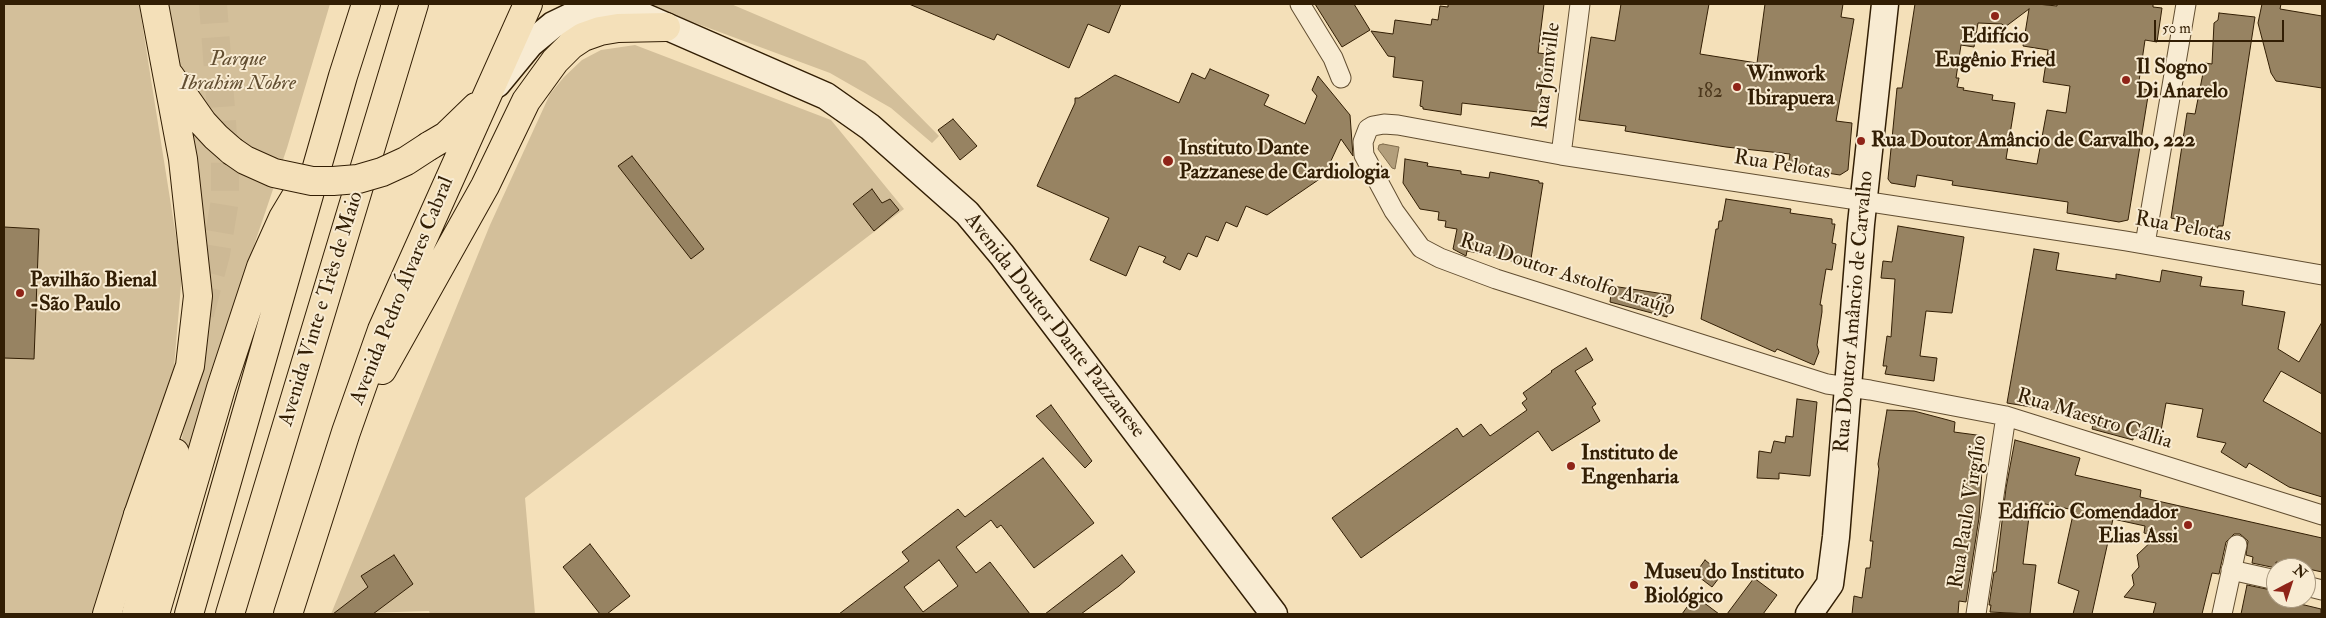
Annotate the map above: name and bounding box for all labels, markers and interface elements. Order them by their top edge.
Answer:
marker: Edifício Eugênio Fried [1989,10,2001,22]
scale bar [2156,10,2286,42]
text: 50 m [2162,19,2191,38]
street label: Rua Joinville [1529,21,1567,131]
place label: Edifício Eugênio Fried [1934,24,2056,74]
park label: Parque Ibrahim Nobre [180,47,296,97]
place label: Il Sogno Di Anarelo [2136,55,2228,105]
place label: Winwork Ibirapuera [1747,62,1834,112]
marker: Il Sogno Di Anarelo [2120,74,2132,86]
marker: Winwork Ibirapuera [1731,81,1743,93]
house number: 182 [1697,82,1723,104]
place label: Rua Doutor Amâncio de Carvalho, 222 [1871,128,2195,154]
marker: Rua Doutor Amâncio de Carvalho, 222 [1855,135,1867,147]
place label: Instituto Dante Pazzanese de Cardiologia [1179,136,1389,186]
street label: Rua Pelotas [1732,146,1832,186]
marker: Instituto Dante Pazzanese de Cardiologia [1161,154,1175,168]
street label: Rua Doutor Amâncio de Carvalho [1830,170,1880,454]
street label: Avenida Pedro Álvares Cabral [346,173,460,409]
street label: Avenida Vinte e Três de Maio [274,189,370,429]
street label: Rua Pelotas [2133,207,2233,249]
street label: Avenida Doutor Dante Pazzanese [958,208,1150,444]
street label: Rua Doutor Astolfo Araújo [1456,229,1678,323]
place label: Pavilhão Bienal -São Paulo [30,268,157,318]
marker: Pavilhão Bienal -São Paulo [14,287,26,299]
street label: Rua Maestro Cállia [2013,384,2175,456]
street label: Rua Paulo Virgílio [1944,434,1994,590]
place label: Instituto de Engenharia [1581,441,1679,491]
marker: Instituto de Engenharia [1565,460,1577,472]
place label: Edifício Comendador Elias Assi [1998,500,2178,550]
marker: Edifício Comendador Elias Assi [2182,519,2194,531]
north arrow [2266,558,2316,608]
place label: Museu do Instituto Biológico [1644,560,1804,610]
text: N [2290,561,2311,582]
marker: Museu do Instituto Biológico [1628,579,1640,591]

